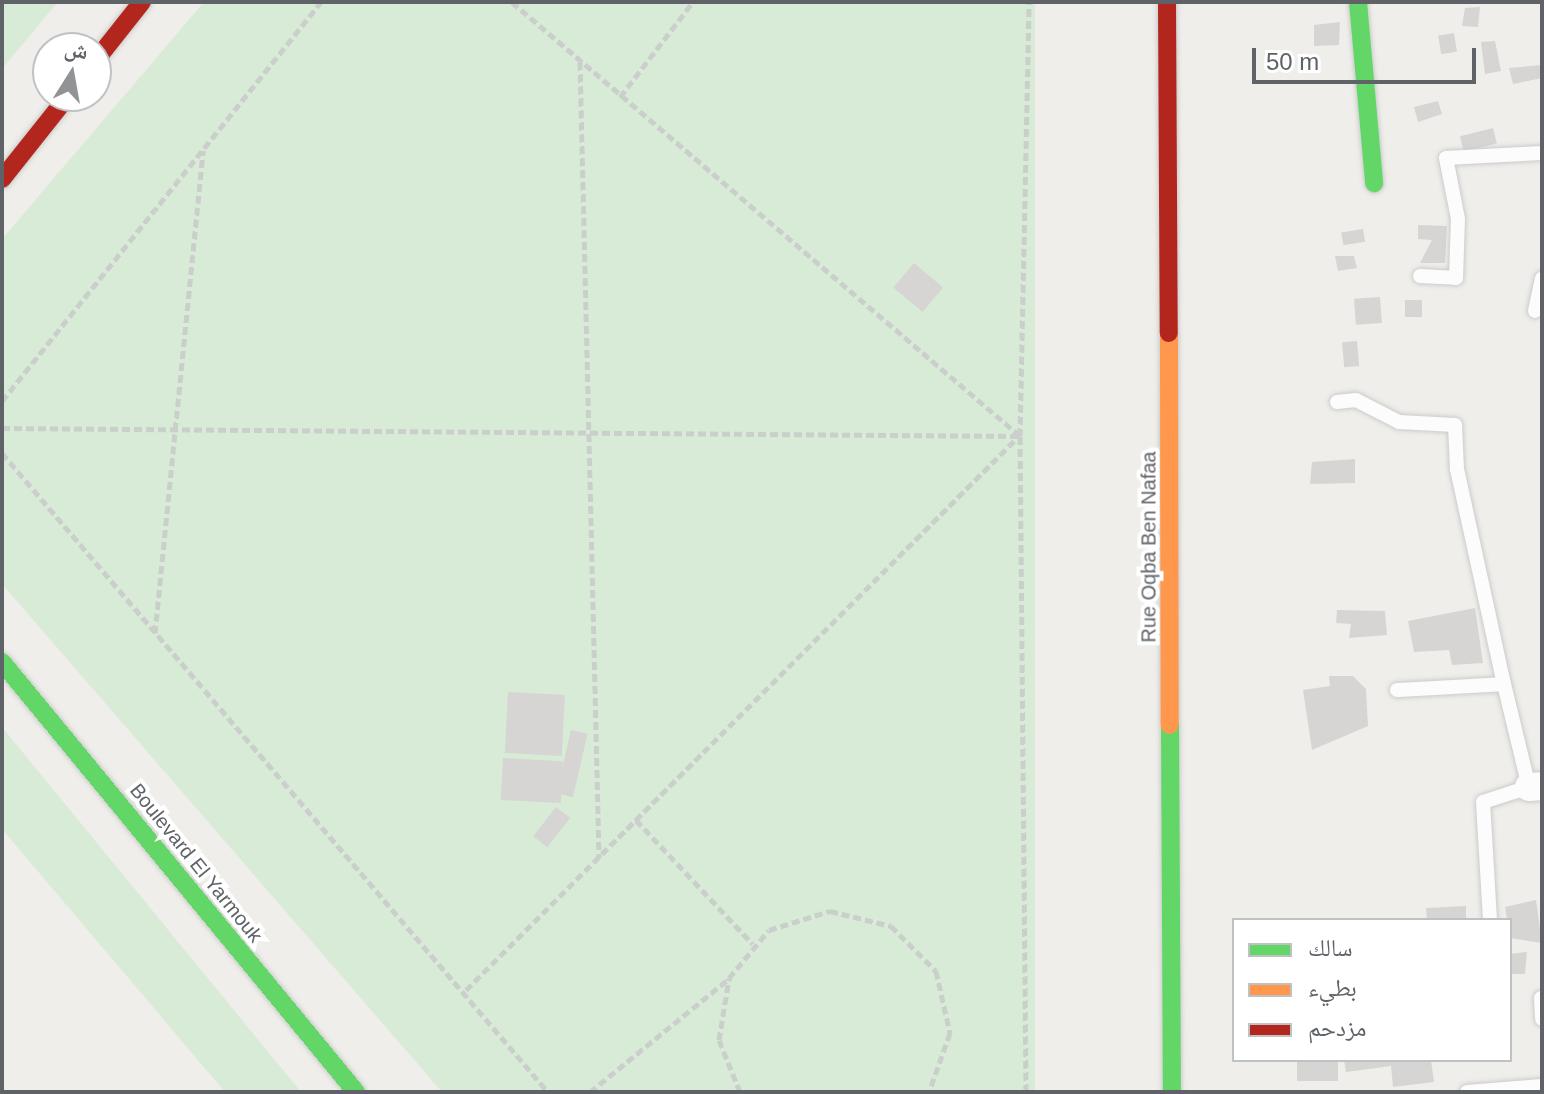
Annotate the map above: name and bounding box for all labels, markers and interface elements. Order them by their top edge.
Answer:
north arrow [32,32,112,112]
scale bar [1256,32,1480,82]
text: ش [62,35,90,64]
text: 50 m [1266,48,1319,75]
street label: Rue Oqba Ben Nafaa [1137,451,1161,643]
street label: Boulevard El Yarmouk [125,779,267,947]
legend [1232,918,1512,1062]
text: سالك [1308,934,1353,961]
text: بطيء [1308,974,1357,1001]
text: مزدحم [1308,1014,1367,1041]

